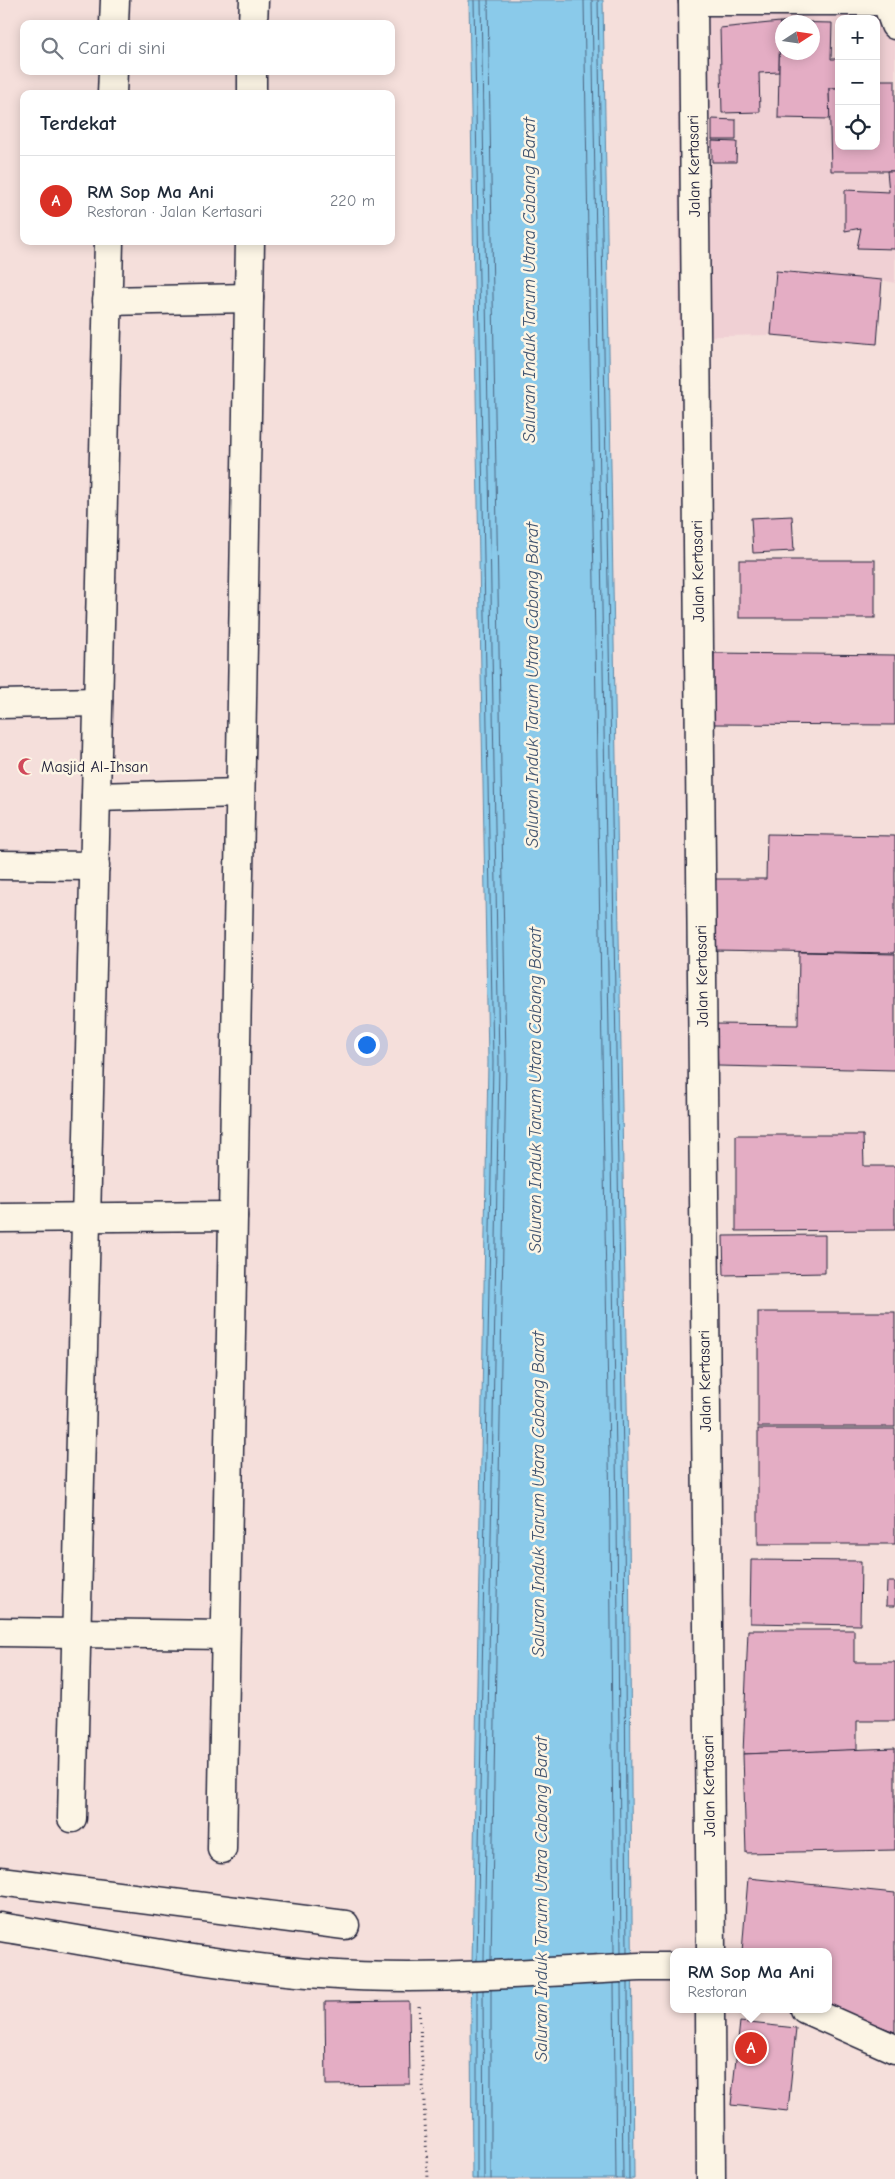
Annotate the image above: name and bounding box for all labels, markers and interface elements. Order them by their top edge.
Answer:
north arrow [775,15,820,60]
map controls [835,15,880,150]
button: + [835,15,880,60]
search box [20,20,395,75]
icon: search [38,34,66,62]
text: Cari di sini [78,37,165,59]
button: − [835,60,880,105]
button: locate [835,105,880,150]
text: Terdekat [40,111,116,135]
street label: Jalan Kertasari [684,115,704,217]
water label: Saluran Induk Tarum Utara Cabang Barat [519,116,540,443]
text: RM Sop Ma Ani [87,181,214,203]
text: A [52,192,60,210]
text: 220 m [330,192,375,210]
text: Restoran · Jalan Kertasari [87,203,262,221]
street label: Jalan Kertasari [688,520,708,622]
water label: Saluran Induk Tarum Utara Cabang Barat [522,521,543,848]
mosque icon: Masjid Al-Ihsan [17,757,37,777]
place label: Masjid Al-Ihsan [41,758,148,776]
street label: Jalan Kertasari [692,925,712,1027]
water label: Saluran Induk Tarum Utara Cabang Barat [525,926,546,1253]
your location [354,1032,380,1058]
water label: Saluran Induk Tarum Utara Cabang Barat [528,1330,549,1657]
street label: Jalan Kertasari [695,1330,715,1432]
water label: Saluran Induk Tarum Utara Cabang Barat [531,1735,552,2062]
street label: Jalan Kertasari [699,1735,719,1837]
popup [670,1948,832,2013]
text: RM Sop Ma Ani [687,1961,815,1983]
text: Restoran [687,1983,747,2001]
pin: A [735,2029,767,2067]

